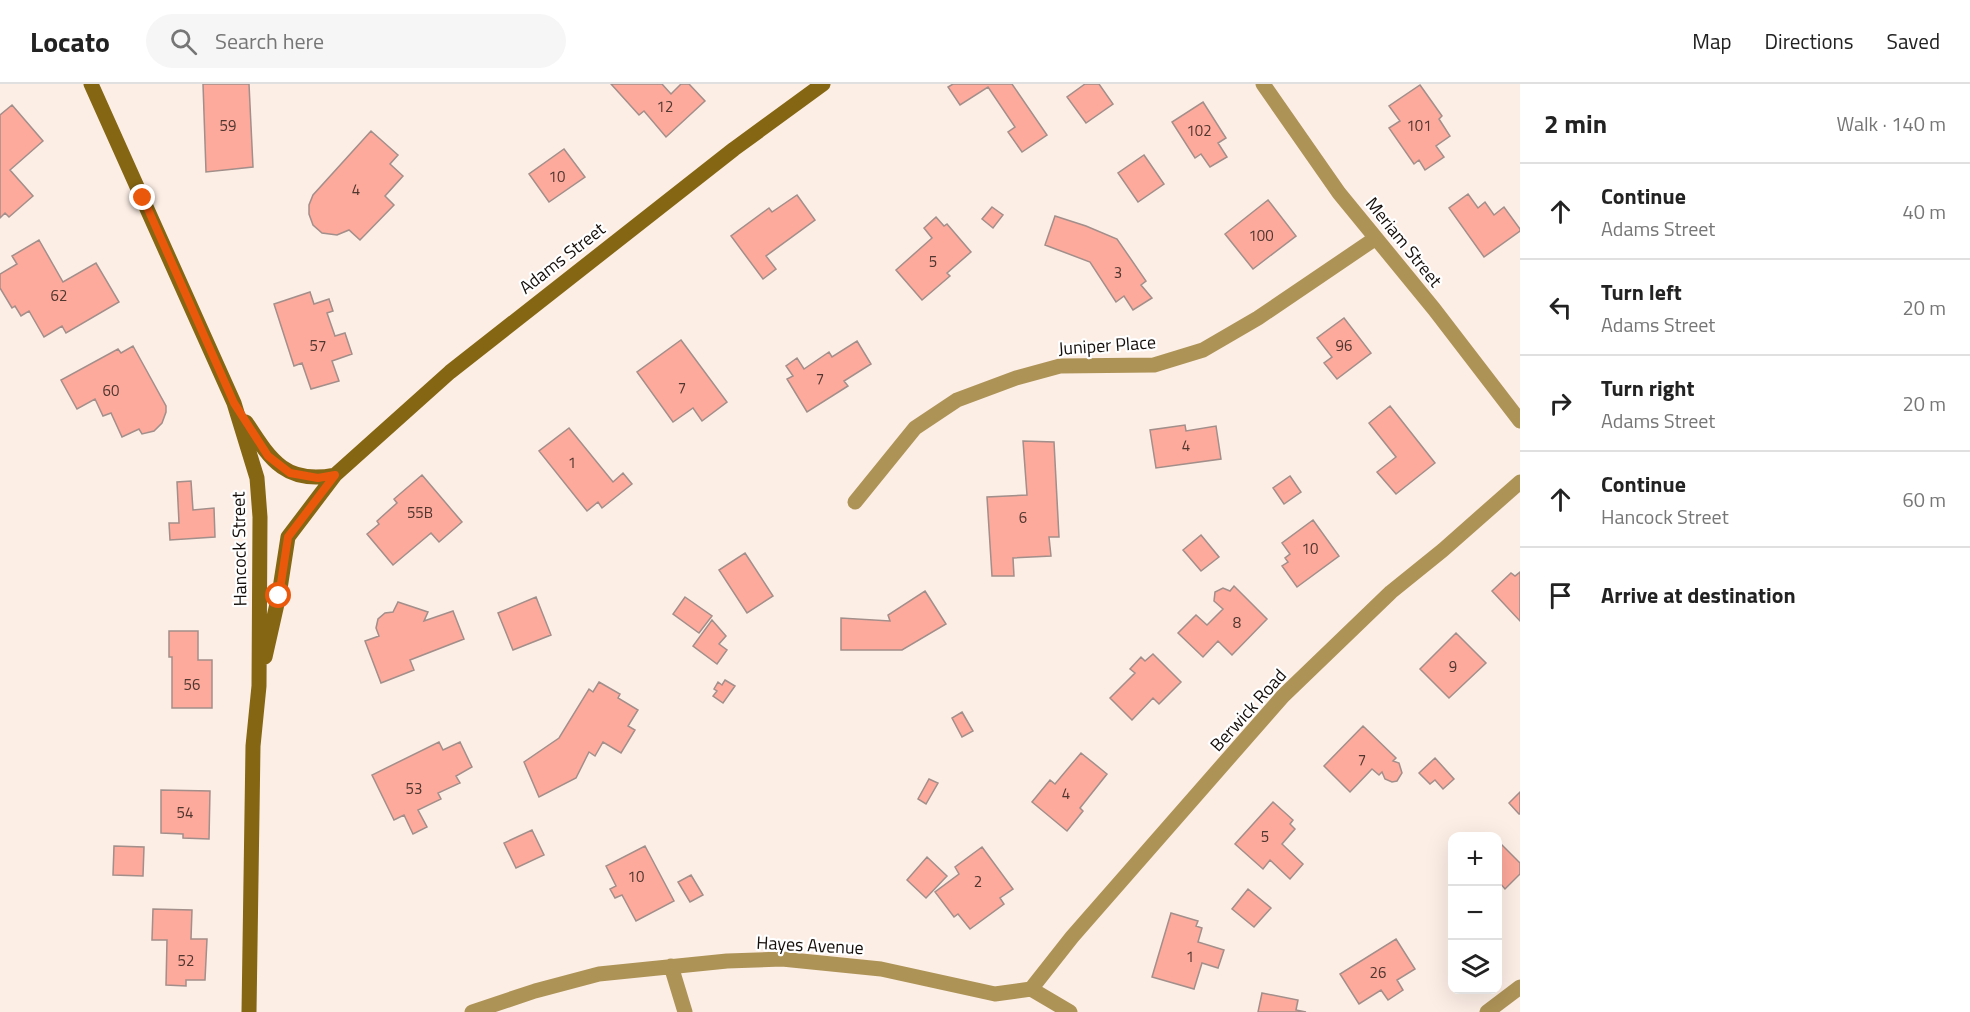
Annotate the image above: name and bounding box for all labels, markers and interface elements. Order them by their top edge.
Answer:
search box [146,14,566,68]
text: Locato [30,20,110,63]
text: Search here [215,24,324,58]
icon: search [167,25,200,58]
text: Map [1692,25,1732,57]
text: Directions [1765,25,1854,57]
text: Saved [1887,25,1940,57]
house number: 12 [657,95,673,118]
text: 2 min [1544,104,1607,143]
text: Walk · 140 m [1837,108,1946,139]
house number: 59 [220,114,236,137]
house number: 101 [1406,114,1432,137]
house number: 102 [1186,119,1212,142]
house number: 10 [549,165,565,188]
house number: 4 [352,178,360,201]
text: Continue [1601,179,1686,213]
route end [129,184,155,210]
street label: Meriam Street [1359,191,1449,293]
icon: ahead [1544,195,1577,228]
text: 40 m [1902,196,1946,227]
text: Adams Street [1601,213,1715,244]
street label: Adams Street [513,215,611,300]
house number: 100 [1248,224,1274,247]
house number: 5 [929,250,937,273]
house number: 3 [1114,261,1122,284]
text: Turn left [1601,275,1682,309]
house number: 62 [51,284,67,307]
icon: left [1544,291,1577,324]
text: 20 m [1902,292,1946,323]
text: Adams Street [1601,309,1715,340]
street label: Juniper Place [1057,328,1157,362]
house number: 57 [310,334,326,357]
house number: 96 [1336,334,1352,357]
house number: 7 [816,367,824,390]
text: Turn right [1601,371,1695,405]
house number: 7 [678,376,686,399]
house number: 60 [103,379,119,402]
icon: right [1544,387,1577,420]
text: 20 m [1902,388,1946,419]
text: Adams Street [1601,405,1715,436]
house number: 4 [1182,434,1190,457]
house number: 1 [568,451,576,474]
text: Continue [1601,467,1686,501]
icon: ahead [1544,483,1577,516]
text: 60 m [1902,484,1946,515]
street label: Hancock Street [224,491,254,607]
house number: 55B [407,501,433,524]
text: Hancock Street [1601,501,1729,532]
house number: 6 [1019,506,1027,529]
house number: 10 [1302,537,1318,560]
text: Arrive at destination [1601,578,1796,612]
icon: arrive [1544,579,1577,612]
route start [265,582,291,608]
house number: 8 [1233,611,1241,634]
house number: 9 [1449,655,1457,678]
street label: Berwick Road [1203,663,1293,757]
house number: 56 [184,673,200,696]
house number: 7 [1358,748,1366,771]
house number: 53 [406,777,422,800]
house number: 4 [1062,782,1070,805]
house number: 54 [177,801,193,824]
house number: 5 [1261,825,1269,848]
map controls [1448,832,1502,994]
button: + [1448,832,1502,886]
house number: 10 [628,865,644,888]
house number: 2 [974,870,982,893]
button: − [1448,886,1502,940]
street label: Hayes Avenue [756,929,864,961]
button: layers [1448,940,1502,994]
house number: 1 [1186,945,1194,968]
house number: 52 [178,949,194,972]
house number: 26 [1370,961,1386,984]

